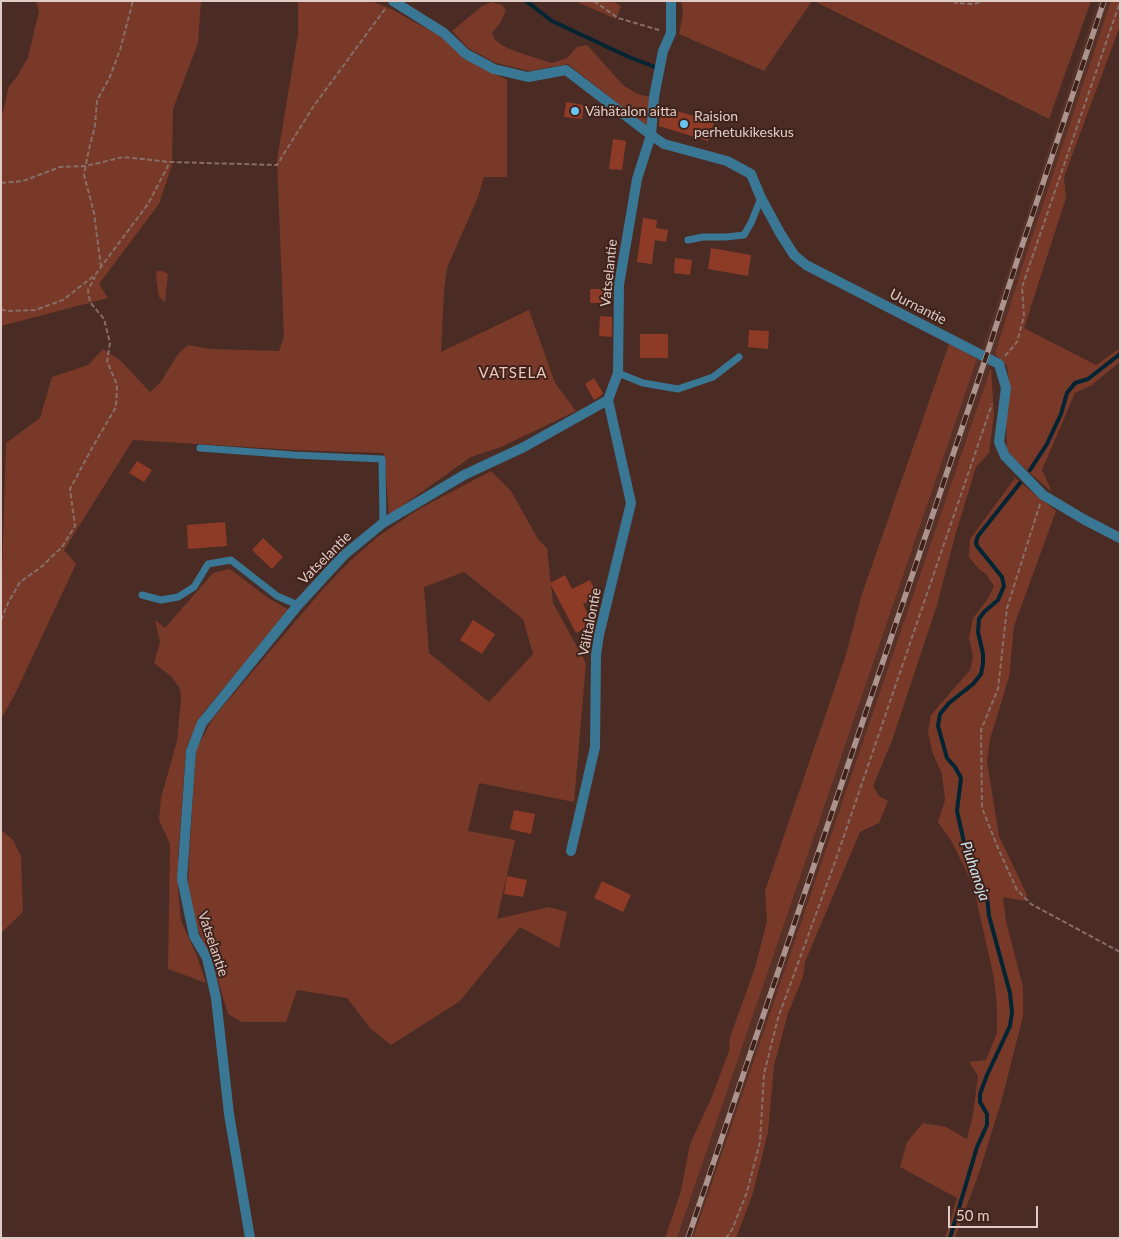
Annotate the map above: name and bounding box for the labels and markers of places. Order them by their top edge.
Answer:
place label: Vähätalon aitta [585,103,677,119]
marker: Vähätalon aitta [569,105,581,117]
place label: Raision perhetukikeskus [694,108,794,140]
marker: Raision perhetukikeskus [678,118,690,130]

